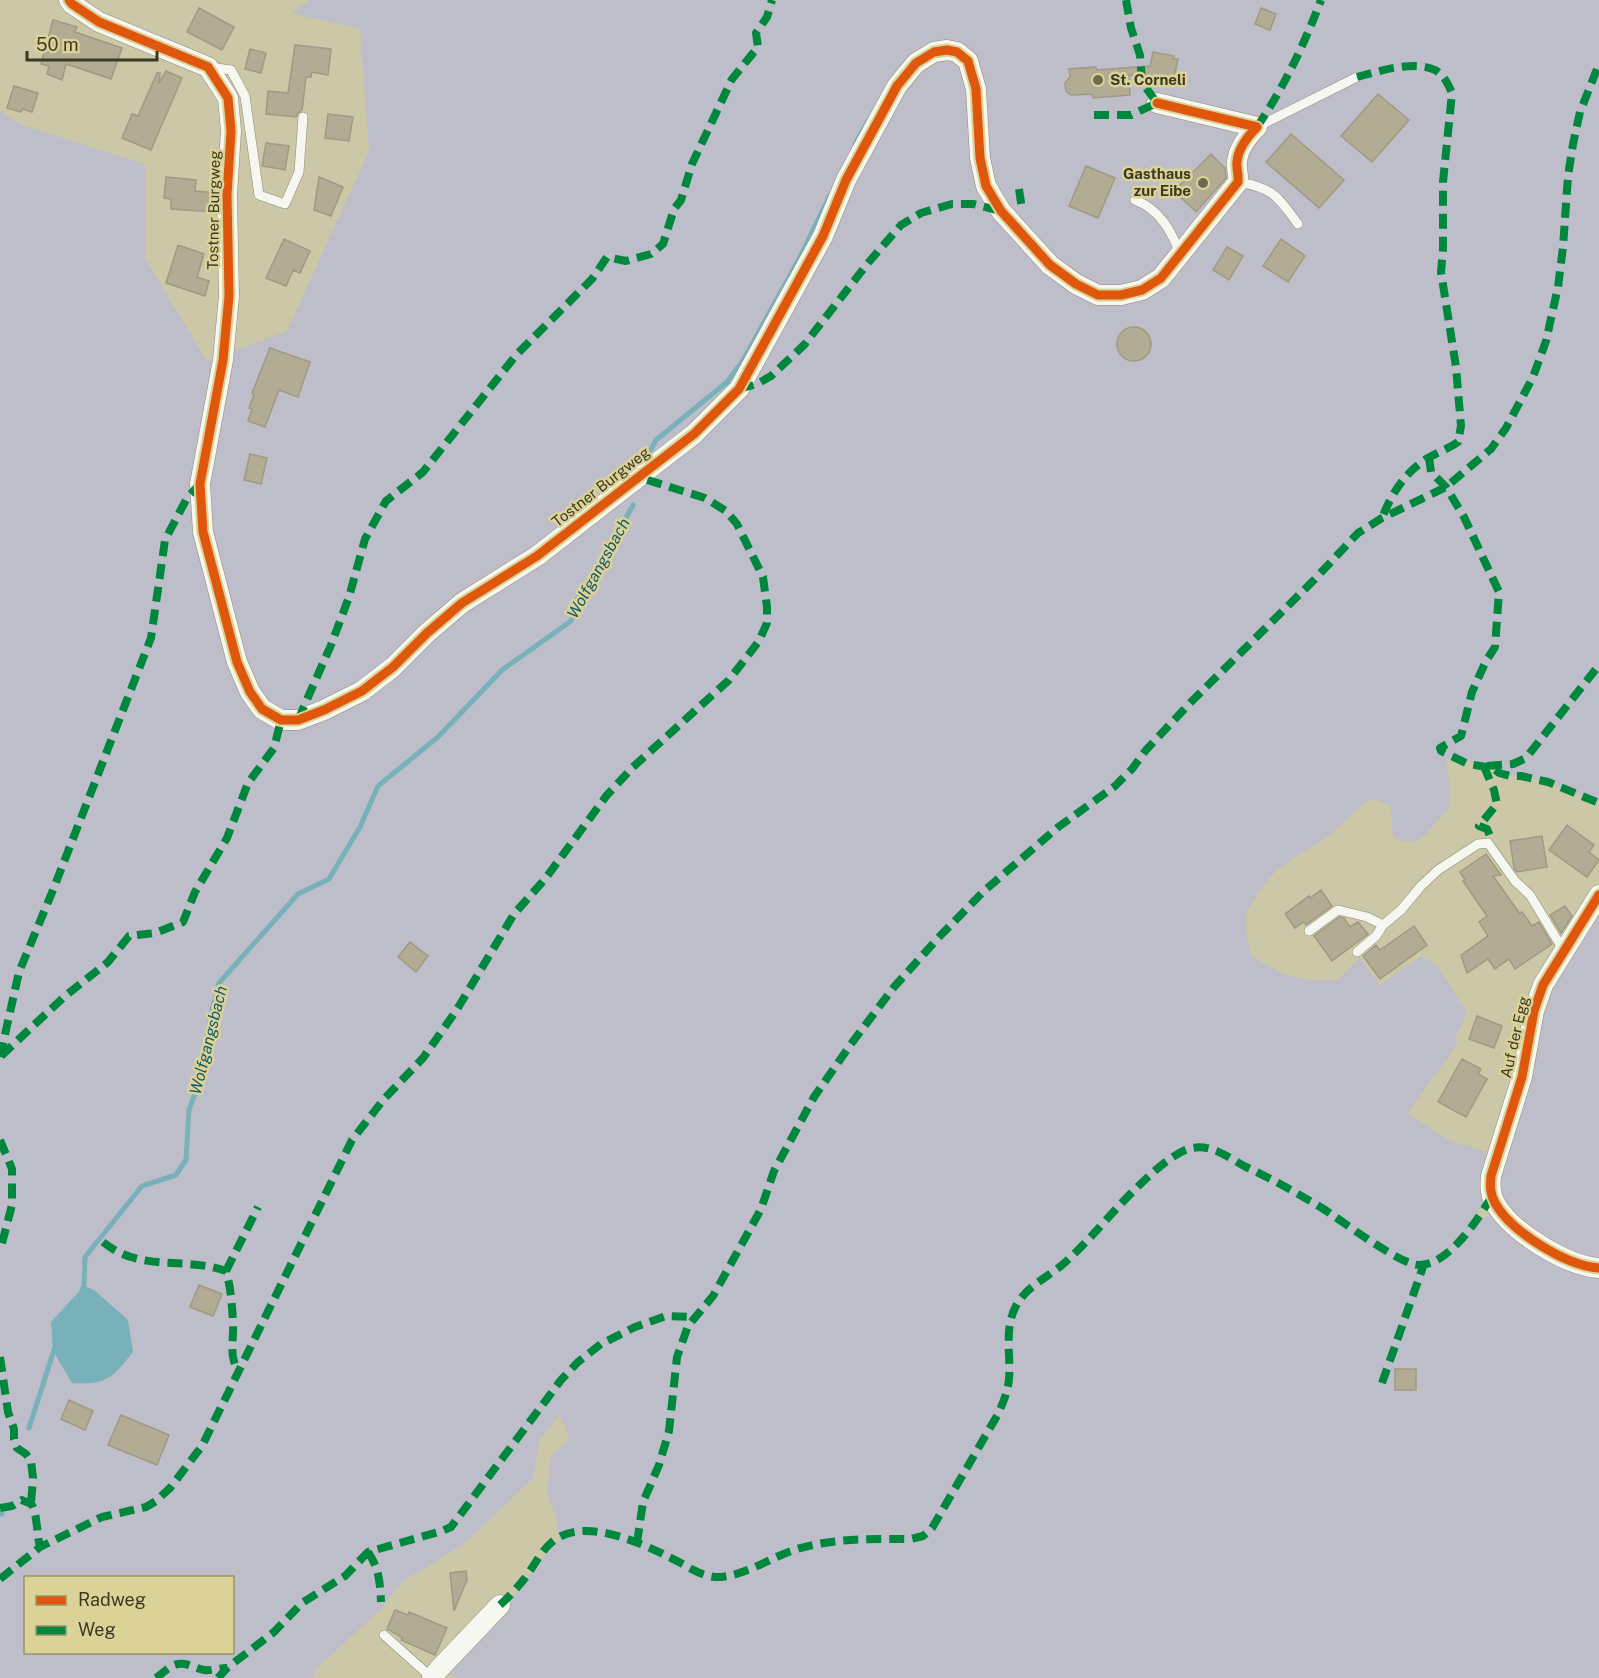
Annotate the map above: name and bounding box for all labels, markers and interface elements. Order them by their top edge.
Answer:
scale bar [27,24,158,62]
text: 50 m [36,34,79,55]
place label: St. Corneli [1110,71,1186,88]
marker: St. Corneli [1091,73,1105,87]
street label: Tostner Burgweg [204,150,223,270]
place label: Gasthaus zur Eibe [1123,165,1191,199]
marker: Gasthaus zur Eibe [1196,176,1210,190]
street label: Tostner Burgweg [548,443,653,530]
water label: Wolfgangsbach [563,515,634,622]
water label: Wolfgangsbach [186,984,231,1096]
street label: Auf der Egg [1497,994,1532,1079]
legend [24,1576,234,1654]
text: Radweg [78,1589,146,1610]
text: Weg [78,1619,116,1640]

